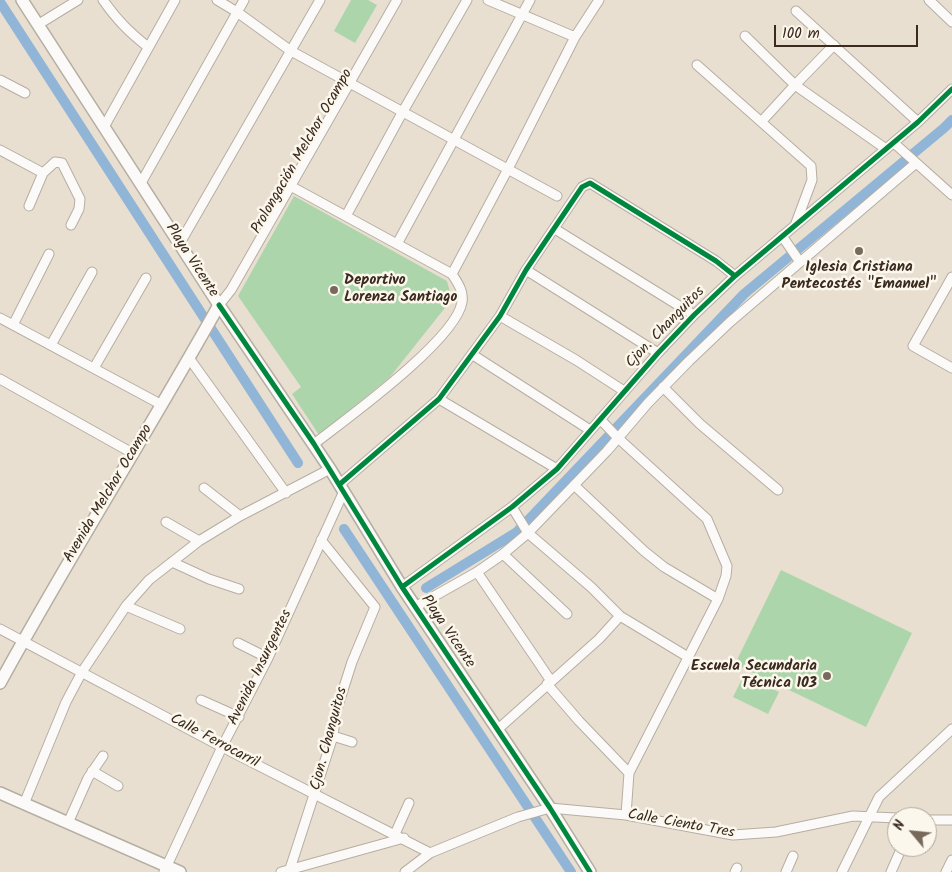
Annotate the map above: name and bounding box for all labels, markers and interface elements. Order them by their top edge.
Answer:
scale bar [777,15,921,47]
text: 100 m [782,22,820,46]
street label: Prolongación Melchor Ocampo [248,66,358,238]
street label: Playa Vicente [160,221,222,301]
marker: Iglesia Cristiana Pentecostés "Emanuel" [853,245,865,257]
place label: Iglesia Cristiana Pentecostés "Emanuel" [781,259,937,294]
place label: Deportivo Lorenza Santiago [344,272,457,307]
marker: Deportivo Lorenza Santiago [328,284,340,296]
street label: Cjon. Changuitos [623,284,709,372]
street label: Avenida Melchor Ocampo [61,422,157,566]
street label: Playa Vicente [416,592,478,672]
street label: Avenida Insurgentes [225,607,297,729]
place label: Escuela Secundaria Técnica 103 [691,658,817,693]
marker: Escuela Secundaria Técnica 103 [821,670,833,682]
street label: Cjon. Changuitos [308,685,352,793]
street label: Calle Ferrocarril [166,711,262,773]
street label: Calle Ciento Tres [626,807,736,843]
north arrow [887,807,937,857]
text: N [888,816,911,834]

